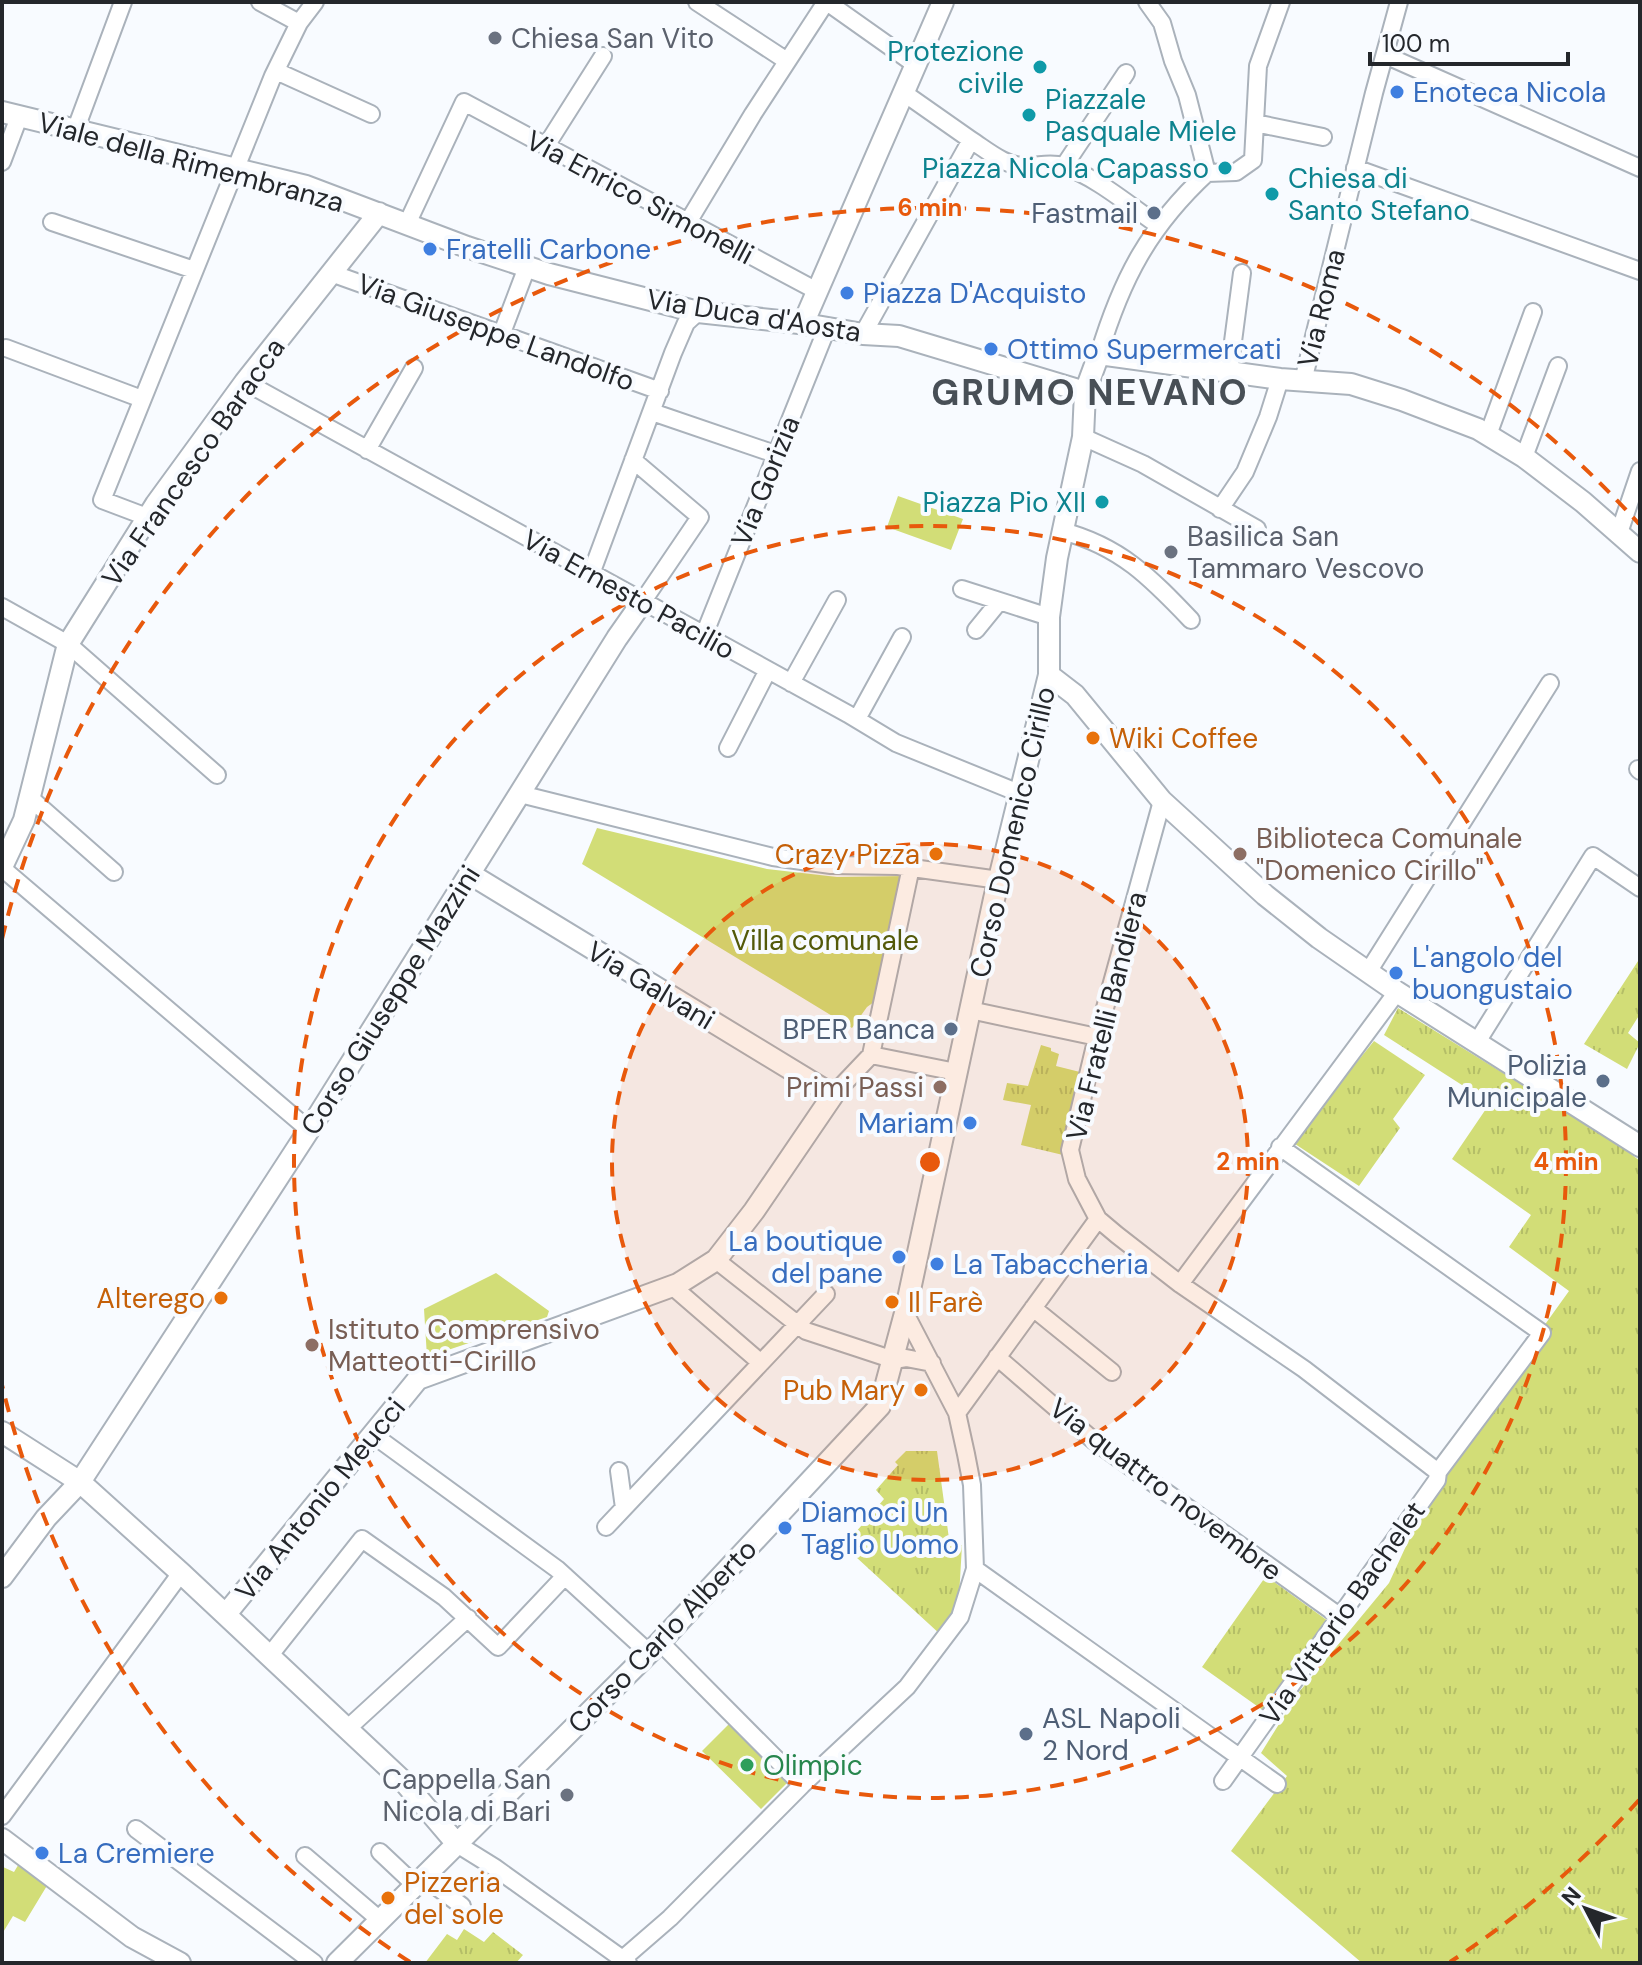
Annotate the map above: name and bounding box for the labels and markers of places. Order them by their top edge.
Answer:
place label: Chiesa San Vito [511,20,714,57]
marker: Chiesa San Vito [486,29,504,47]
place label: Protezione civile [887,33,1024,102]
marker: Protezione civile [1031,58,1049,76]
place label: Enoteca Nicola [1413,74,1606,111]
place label: Piazzale Pasquale Miele [1045,81,1237,150]
marker: Enoteca Nicola [1388,83,1406,101]
marker: Piazzale Pasquale Miele [1020,106,1038,124]
place label: Piazza Nicola Capasso [922,150,1209,187]
marker: Piazza Nicola Capasso [1216,159,1234,177]
place label: Chiesa di Santo Stefano [1288,160,1470,229]
marker: Chiesa di Santo Stefano [1263,185,1281,203]
place label: Fastmail [1031,195,1138,232]
marker: Fastmail [1145,204,1163,222]
place label: Fratelli Carbone [446,231,651,268]
marker: Fratelli Carbone [421,240,439,258]
place label: Piazza D'Acquisto [863,275,1086,312]
marker: Piazza D'Acquisto [838,284,856,302]
place label: Ottimo Supermercati [1007,331,1282,368]
marker: Ottimo Supermercati [982,340,1000,358]
place label: Piazza Pio XII [922,484,1086,521]
marker: Piazza Pio XII [1093,493,1111,511]
place label: Basilica San Tammaro Vescovo [1187,518,1424,587]
marker: Basilica San Tammaro Vescovo [1162,543,1180,561]
place label: Wiki Coffee [1109,720,1258,757]
marker: Wiki Coffee [1084,729,1102,747]
place label: Biblioteca Comunale "Domenico Cirillo" [1256,820,1522,889]
place label: Crazy Pizza [775,836,920,873]
marker: Crazy Pizza [927,845,945,863]
marker: Biblioteca Comunale "Domenico Cirillo" [1231,845,1249,863]
place label: L'angolo del buongustaio [1412,939,1573,1008]
marker: L'angolo del buongustaio [1387,964,1405,982]
place label: BPER Banca [783,1011,935,1048]
marker: BPER Banca [942,1020,960,1038]
place label: Polizia Municipale [1447,1047,1587,1116]
place label: Primi Passi [786,1069,924,1106]
marker: Polizia Municipale [1594,1072,1612,1090]
marker: Primi Passi [931,1078,949,1096]
place label: Mariam [858,1105,954,1142]
marker: Mariam [961,1114,979,1132]
centre of rings [916,1148,944,1176]
place label: La boutique del pane [728,1223,883,1292]
place label: La Tabaccheria [953,1246,1148,1283]
marker: La boutique del pane [890,1248,908,1266]
marker: La Tabaccheria [928,1255,946,1273]
place label: Alterego [96,1280,205,1317]
place label: Il Farè [908,1284,983,1321]
marker: Alterego [212,1289,230,1307]
marker: Il Farè [883,1293,901,1311]
place label: Istituto Comprensivo Matteotti-Cirillo [328,1311,600,1380]
marker: Istituto Comprensivo Matteotti-Cirillo [303,1336,321,1354]
place label: Pub Mary [783,1372,905,1409]
marker: Pub Mary [912,1381,930,1399]
place label: Diamoci Un Taglio Uomo [801,1494,959,1563]
marker: Diamoci Un Taglio Uomo [776,1519,794,1537]
place label: ASL Napoli 2 Nord [1042,1700,1181,1769]
marker: ASL Napoli 2 Nord [1017,1725,1035,1743]
place label: Olimpic [763,1747,863,1784]
marker: Olimpic [738,1756,756,1774]
place label: Cappella San Nicola di Bari [382,1761,551,1830]
marker: Cappella San Nicola di Bari [558,1786,576,1804]
place label: La Cremiere [58,1835,215,1872]
marker: La Cremiere [33,1844,51,1862]
place label: Pizzeria del sole [404,1864,504,1933]
marker: Pizzeria del sole [379,1889,397,1907]

